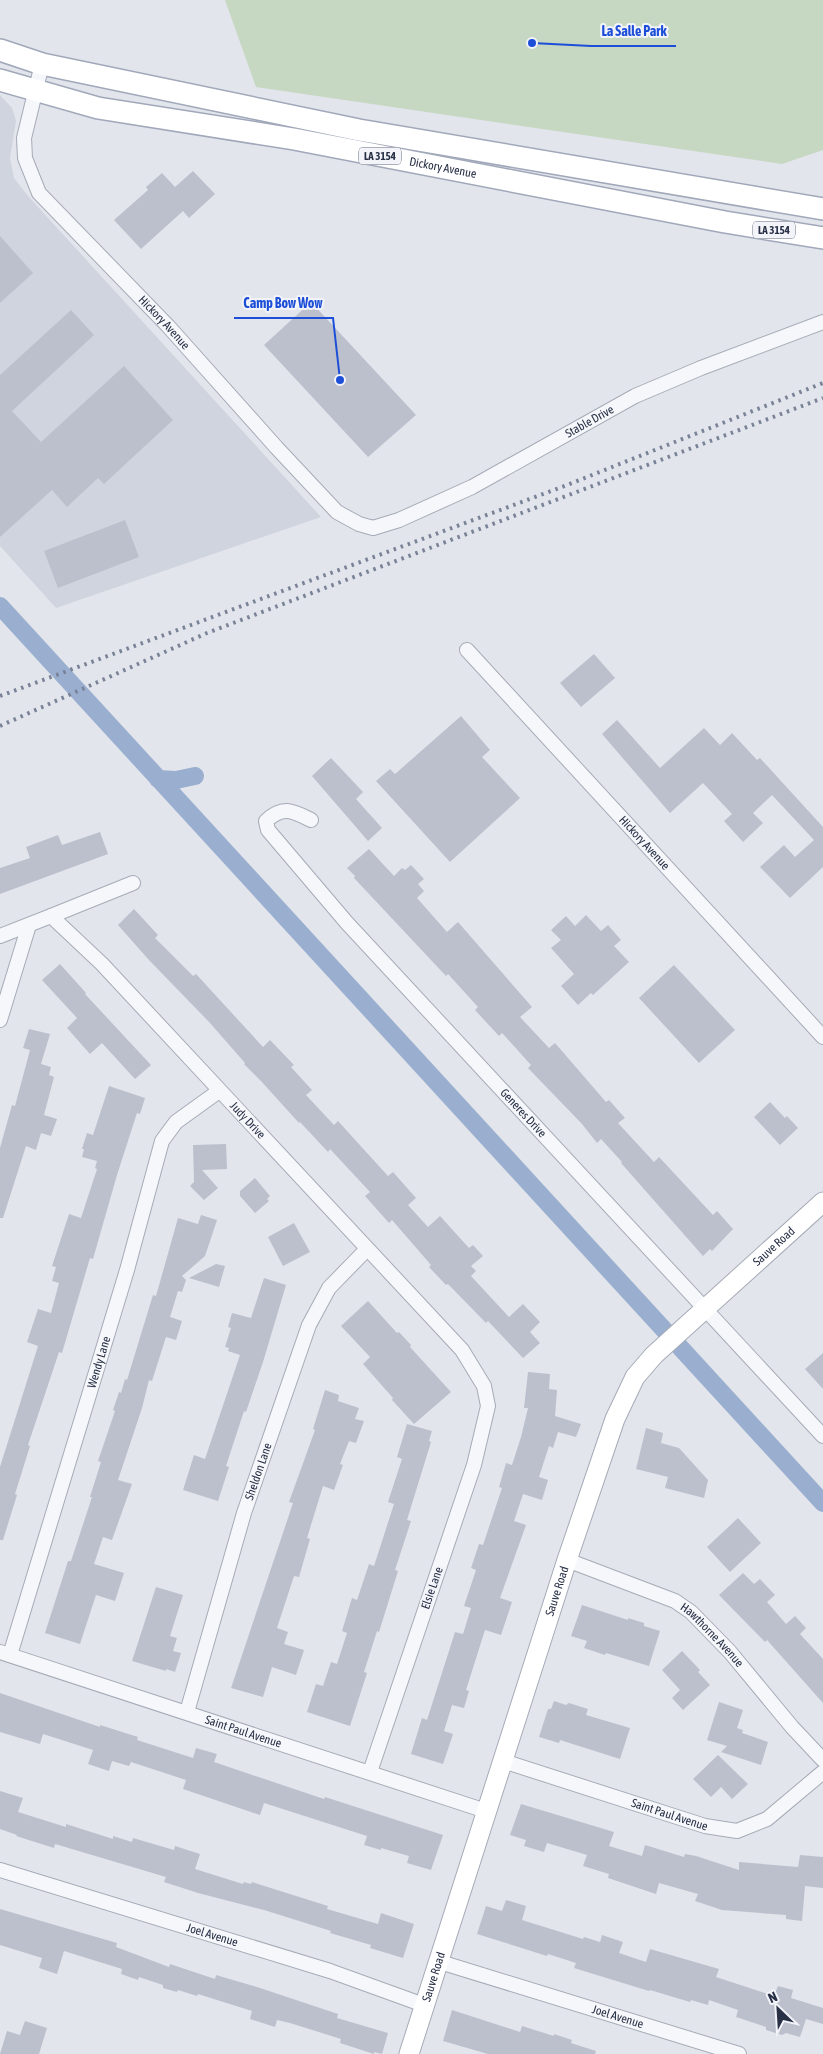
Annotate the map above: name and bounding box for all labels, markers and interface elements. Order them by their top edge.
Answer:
callout: La Salle Park [591,17,676,46]
text: La Salle Park [601,23,667,39]
road number: LA 3154 [359,148,401,164]
street label: Dickory Avenue [408,154,478,181]
road number: LA 3154 [753,222,795,238]
callout: Camp Bow Wow [234,289,333,318]
street label: Hickory Avenue [136,293,193,352]
text: Camp Bow Wow [243,295,323,311]
street label: Stable Drive [563,402,616,441]
street label: Hickory Avenue [616,813,673,873]
street label: Generes Drive [497,1086,549,1140]
street label: Judy Drive [227,1099,268,1142]
street label: Sauve Road [750,1224,798,1269]
street label: Wendy Lane [85,1335,113,1390]
street label: Sheldon Lane [242,1441,275,1502]
street label: Elsie Lane [418,1565,446,1611]
street label: Sauve Road [543,1565,572,1618]
street label: Hawthorne Avenue [678,1600,746,1670]
street label: Saint Paul Avenue [203,1713,283,1751]
street label: Saint Paul Avenue [630,1796,710,1833]
street label: Joel Avenue [185,1921,240,1949]
street label: Sauve Road [419,1950,448,2003]
north arrow [753,1984,803,2034]
text: N [765,1988,780,2006]
street label: Joel Avenue [590,2002,645,2031]

